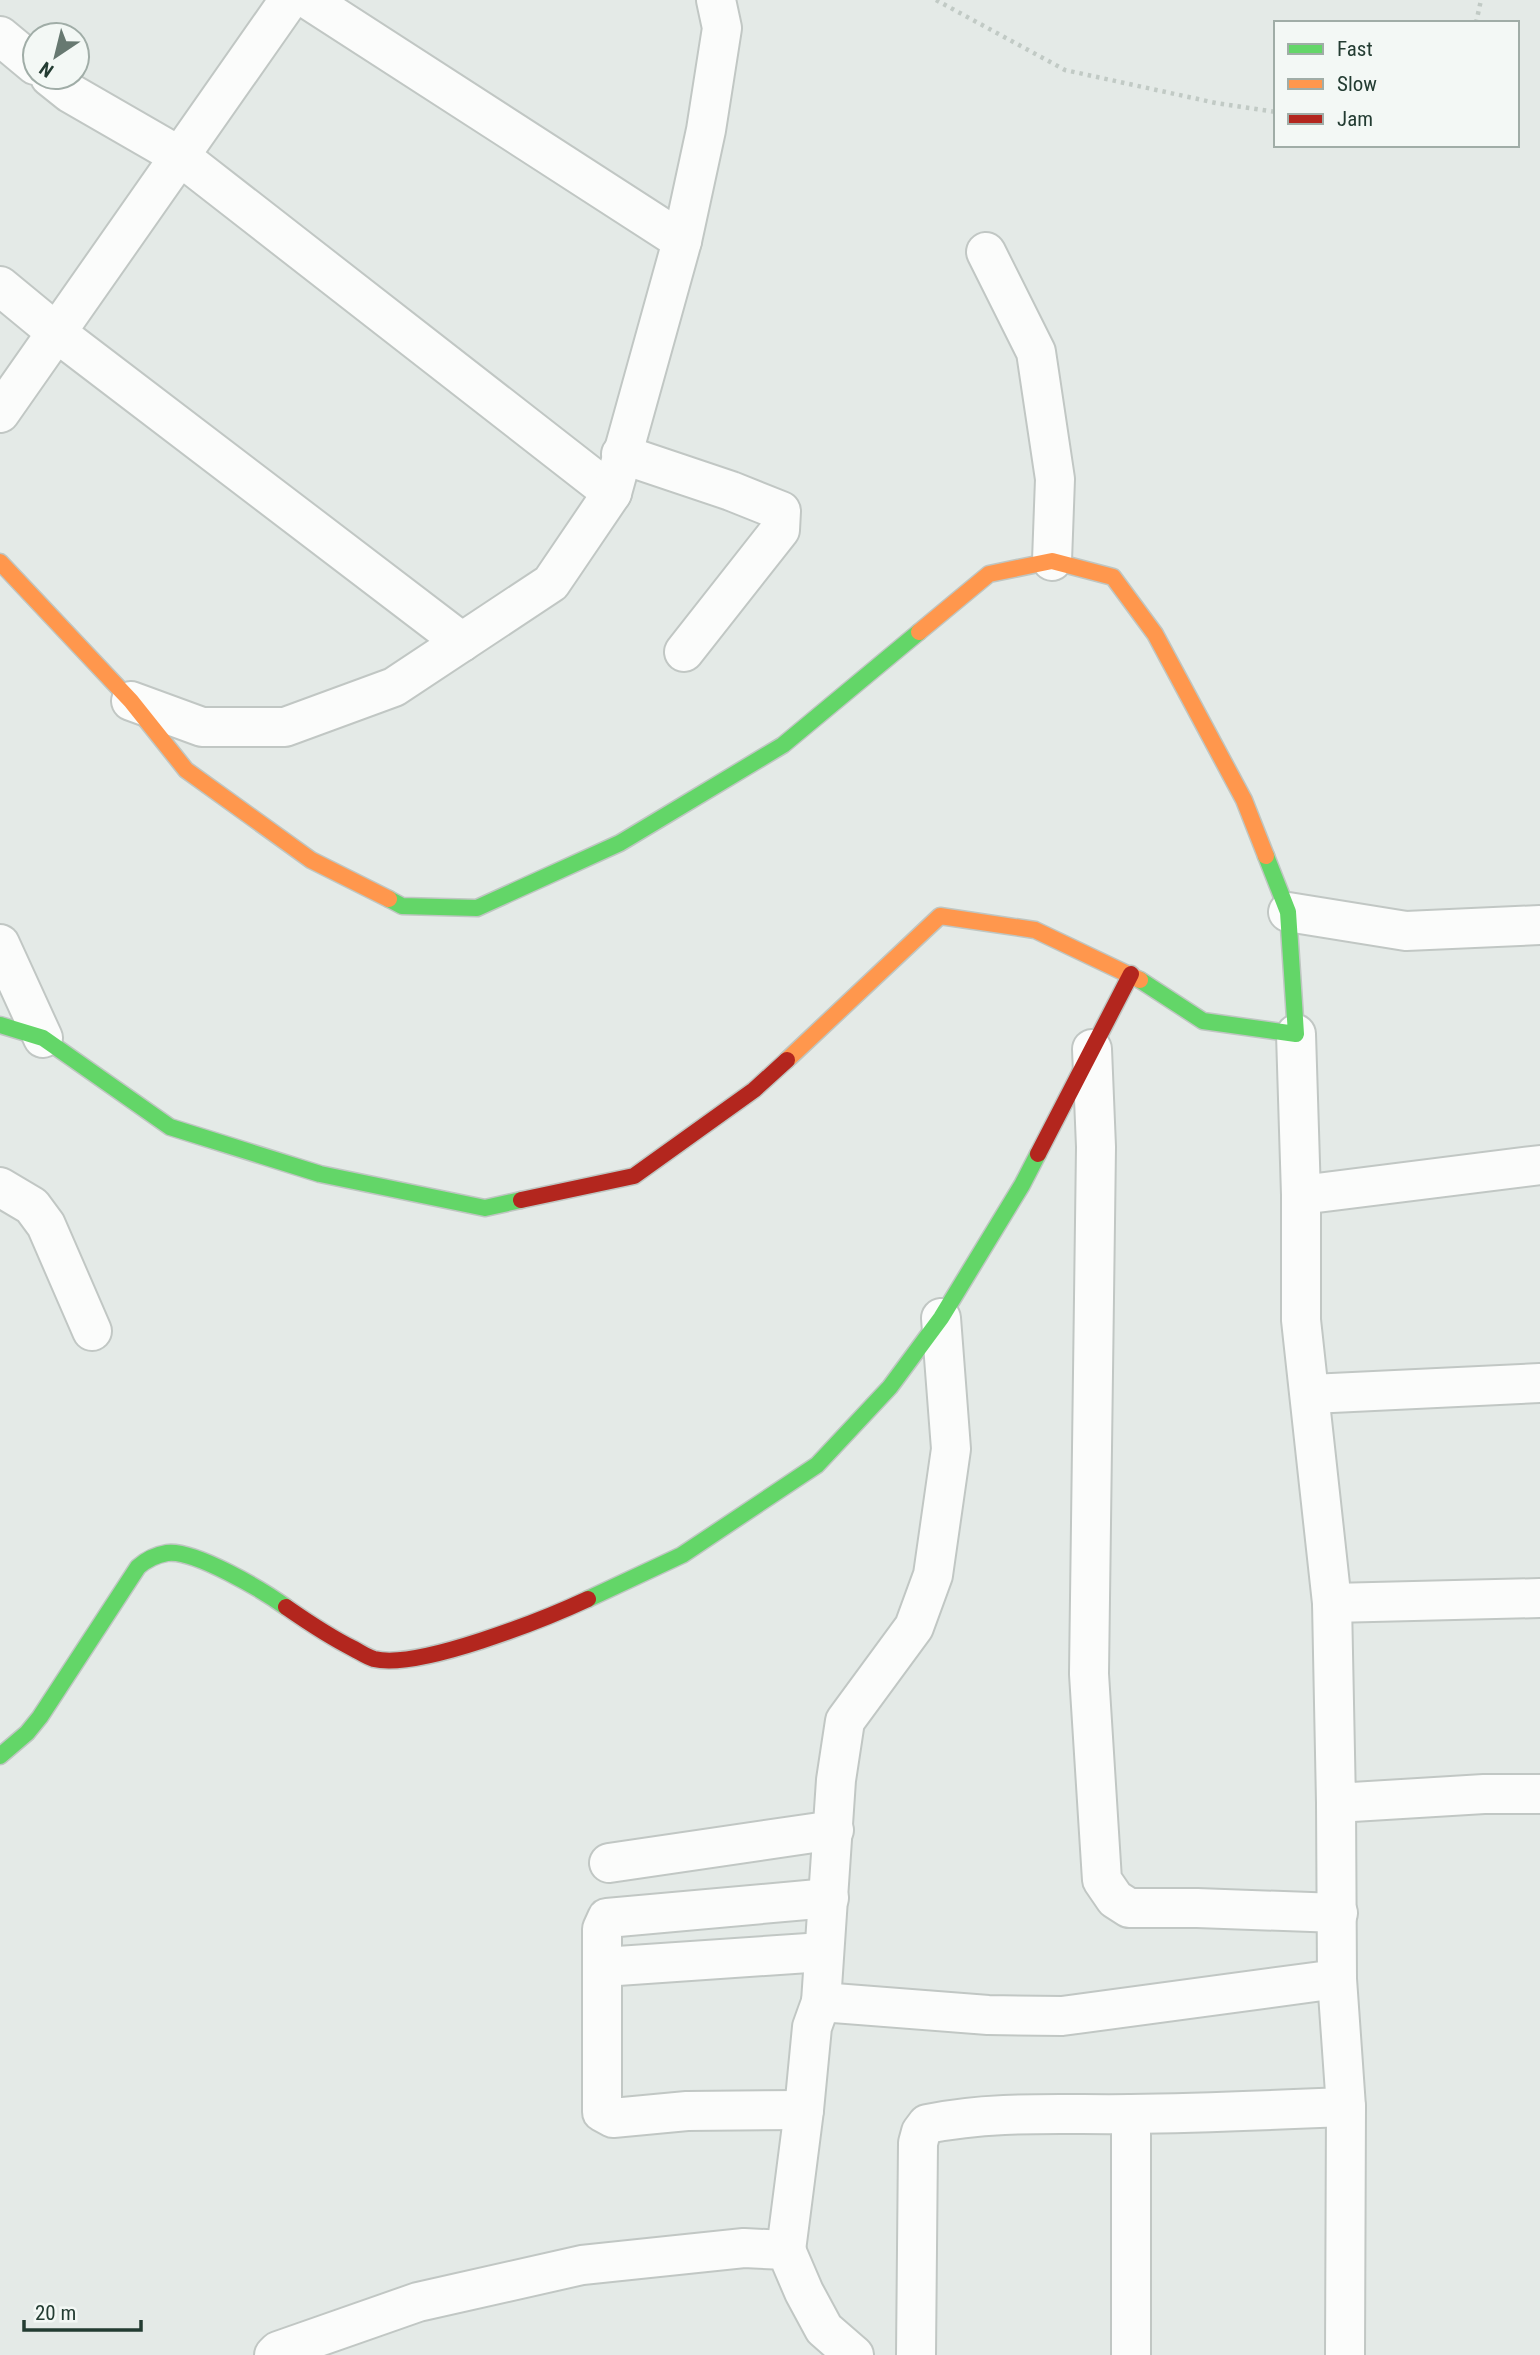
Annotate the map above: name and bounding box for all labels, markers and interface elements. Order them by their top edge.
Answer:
north arrow [21,21,91,91]
legend [1274,21,1519,147]
text: Fast [1337,37,1373,61]
text: N [35,57,58,82]
text: Slow [1337,72,1377,96]
text: Jam [1337,107,1373,131]
scale bar [24,2288,142,2332]
text: 20 m [35,2301,76,2325]

